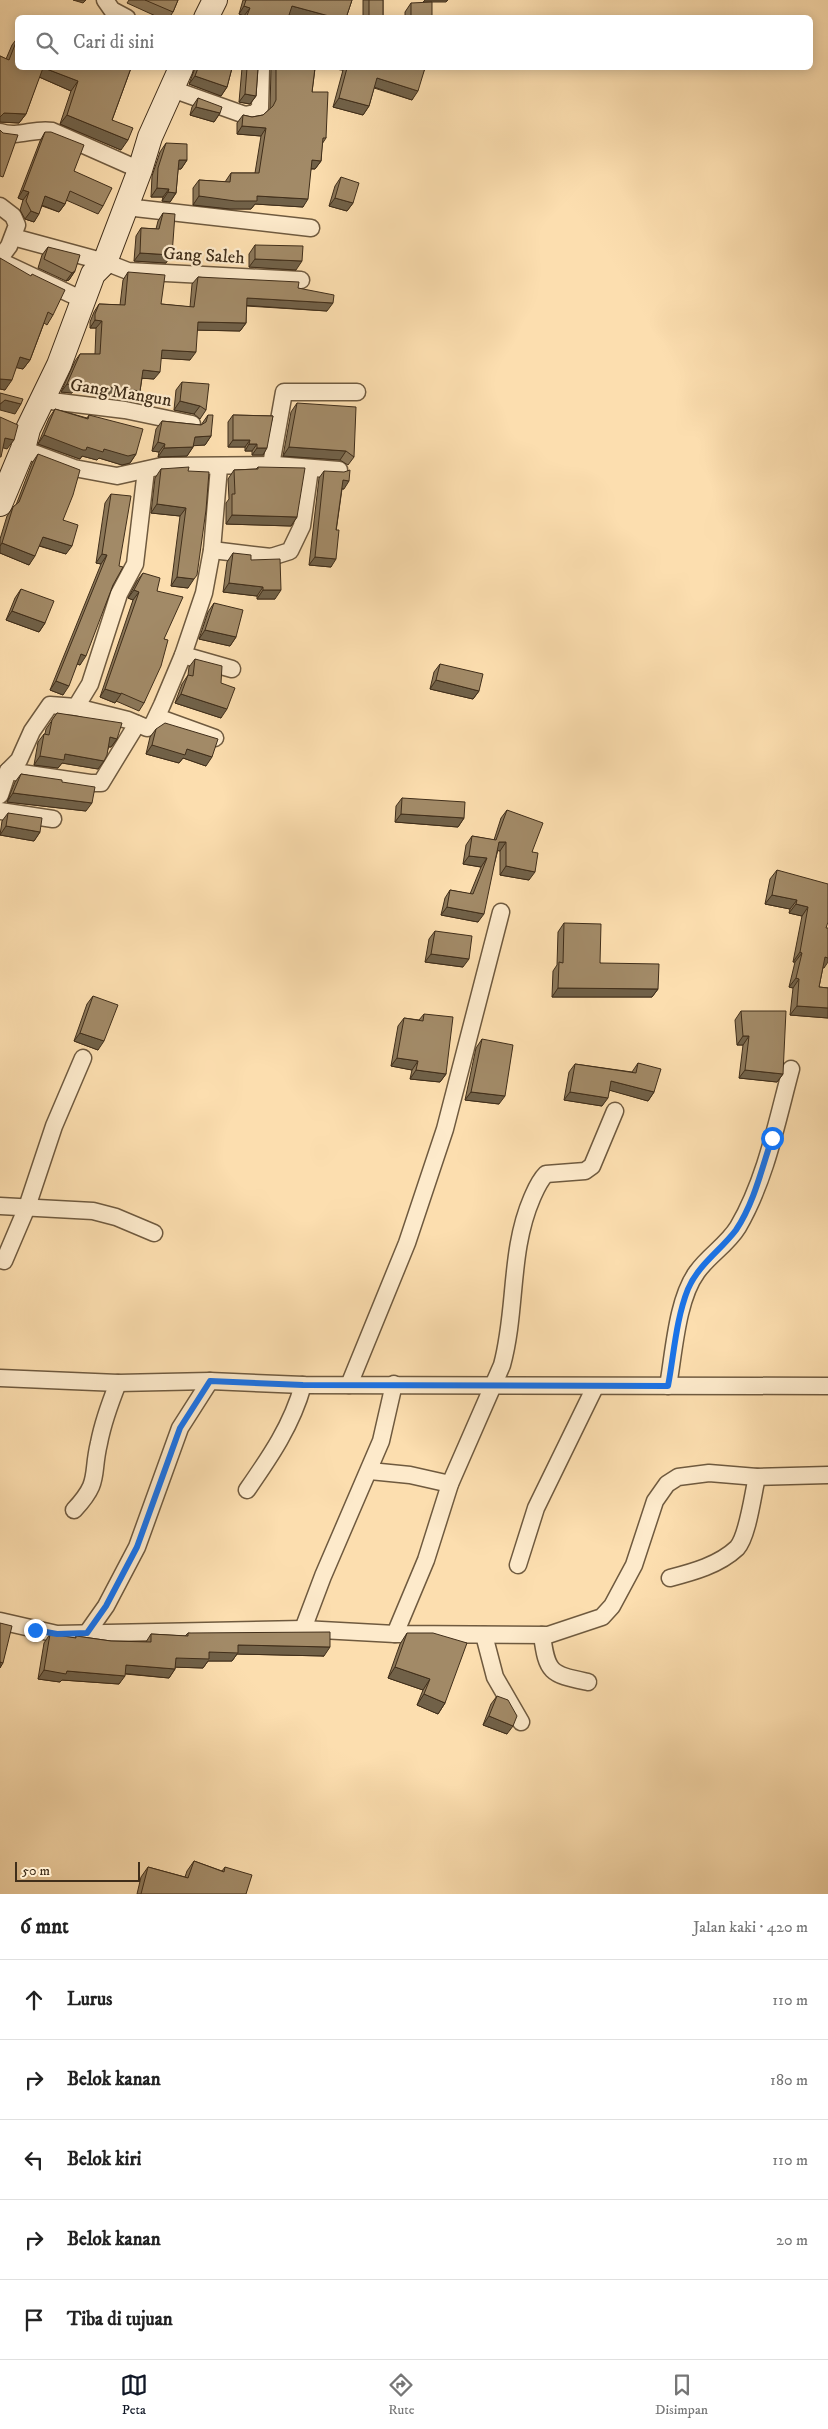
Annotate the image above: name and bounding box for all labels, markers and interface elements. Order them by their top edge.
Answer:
search box [15,15,813,70]
icon: search [33,29,61,57]
text: Cari di sini [73,31,154,54]
street label: Gang Saleh [163,243,246,269]
street label: Gang Mangun [68,374,174,412]
route start [761,1127,784,1150]
route end [24,1619,47,1642]
scale bar [15,1859,140,1882]
text: 50 m [22,1862,50,1880]
text: 6 mnt [20,1914,69,1940]
text: Jalan kaki · 420 m [693,1917,808,1937]
icon: ahead [20,1986,48,2014]
text: Lurus [67,1988,112,2011]
text: 110 m [772,1990,808,2010]
icon: right [20,2066,48,2094]
text: Belok kanan [67,2068,161,2091]
text: 180 m [770,2070,808,2090]
icon: left [20,2146,48,2174]
text: Belok kiri [67,2148,141,2171]
text: 110 m [772,2150,808,2170]
icon: right [20,2226,48,2254]
text: Belok kanan [67,2228,161,2251]
text: 20 m [776,2230,808,2250]
icon: arrive [20,2306,48,2334]
text: Tiba di tujuan [67,2308,173,2331]
tab: Peta [120,2371,148,2419]
tab: Rute [387,2371,415,2419]
tab: Disimpan [655,2371,708,2419]

